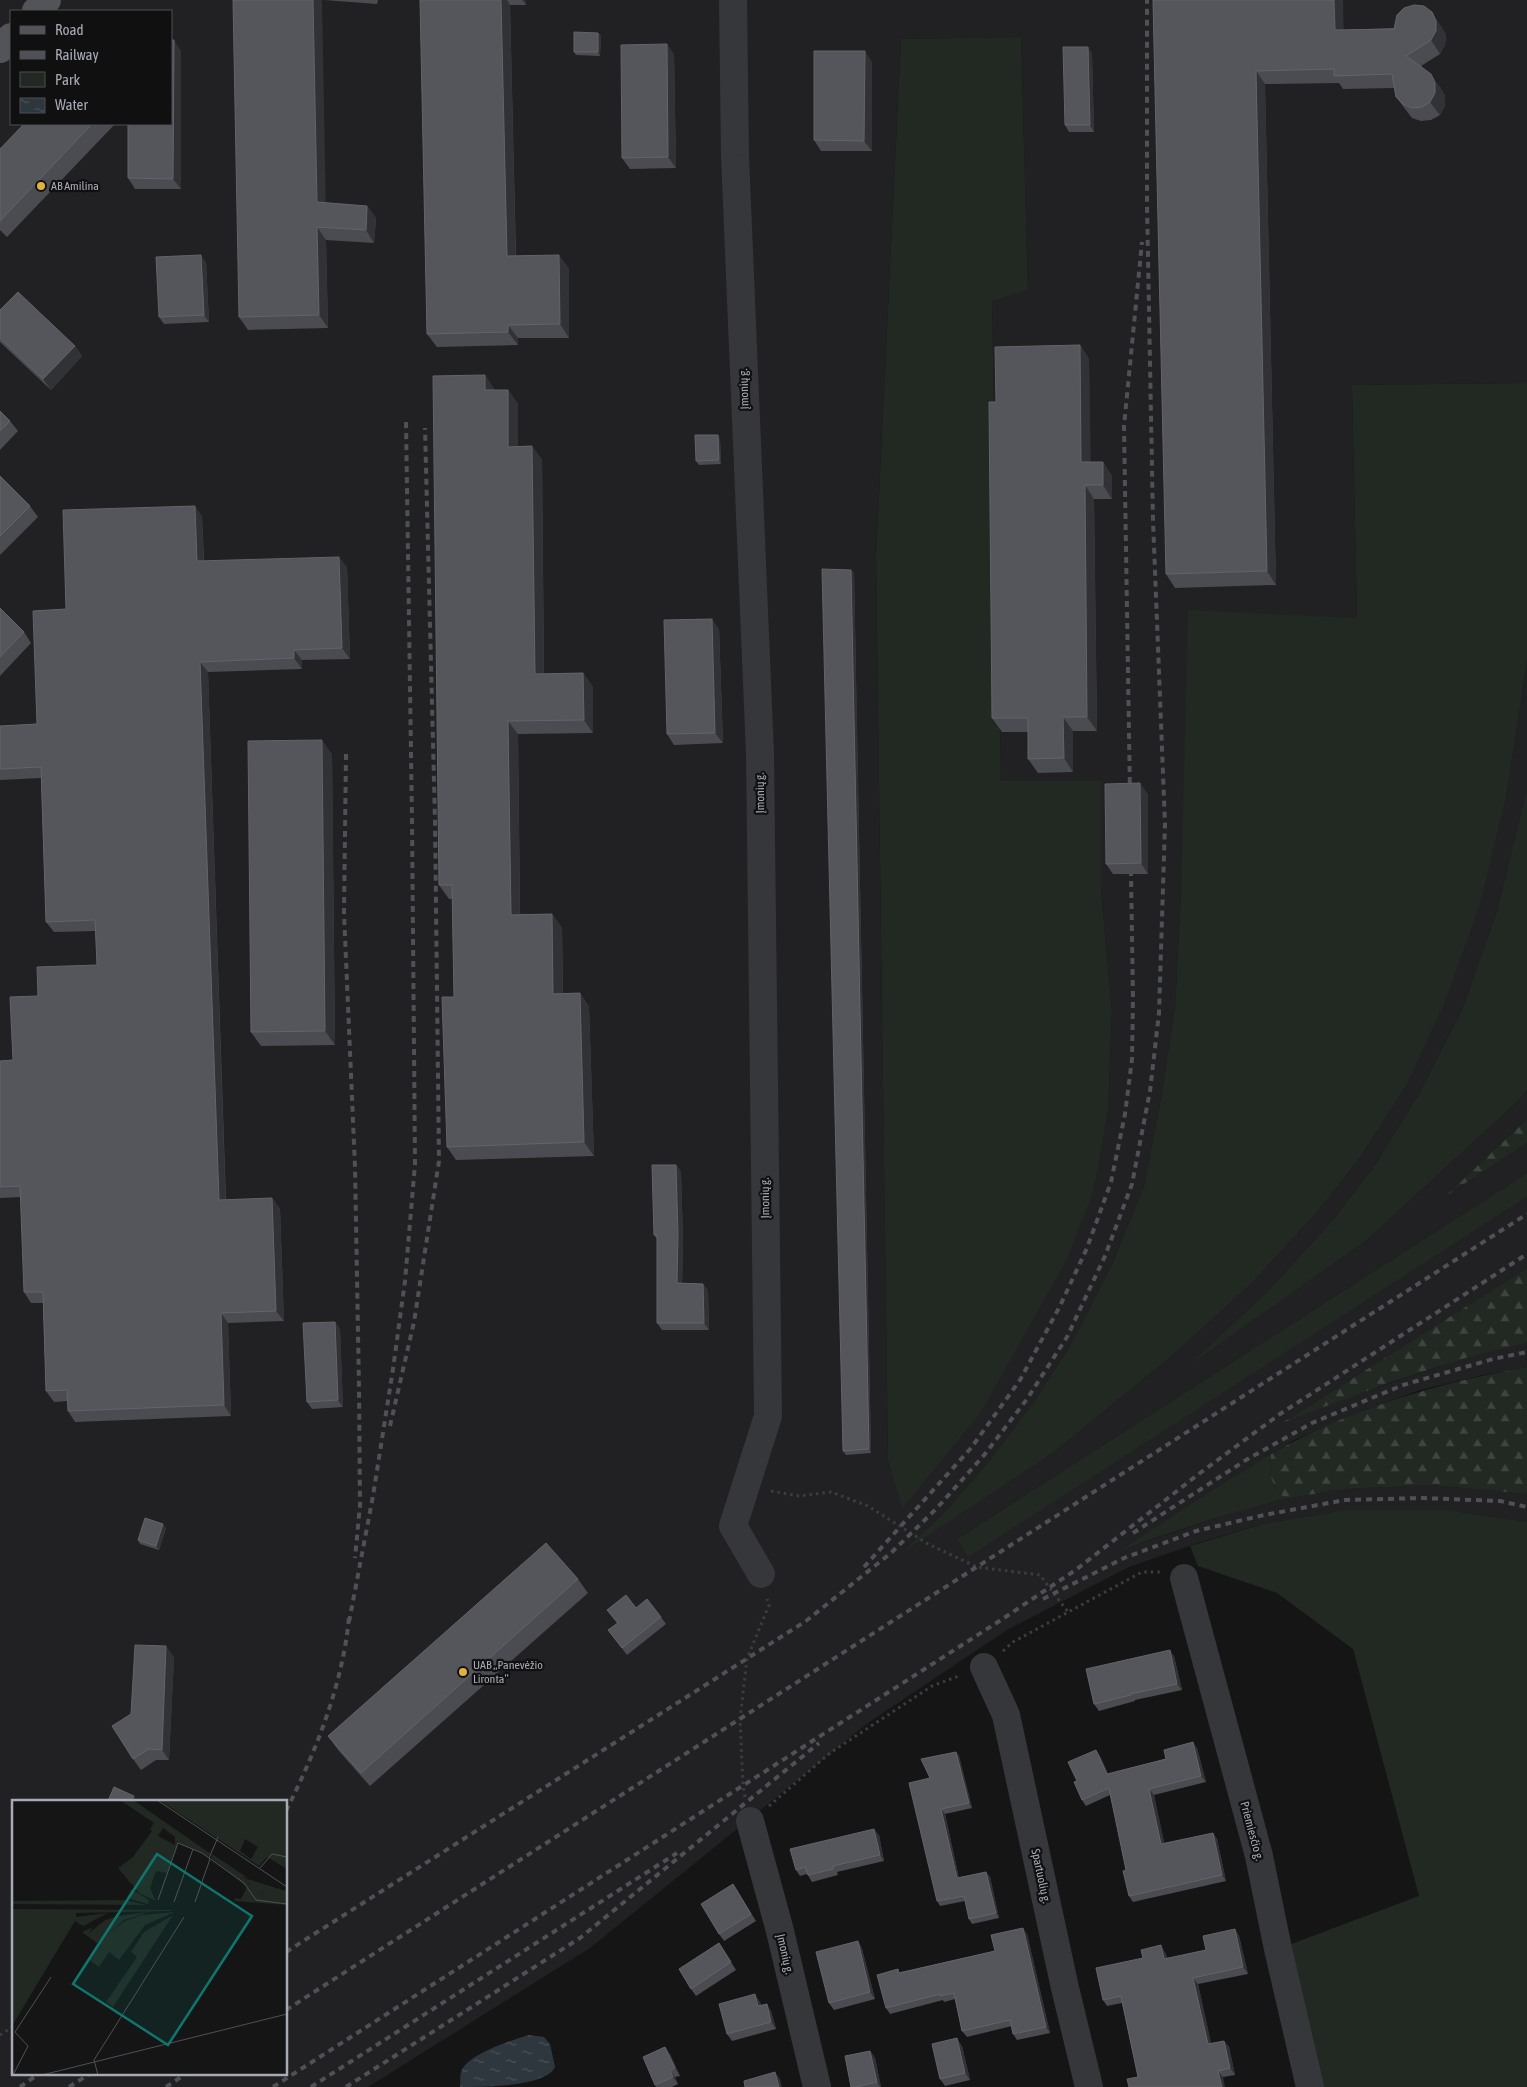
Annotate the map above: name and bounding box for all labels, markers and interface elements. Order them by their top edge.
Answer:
legend [10,10,172,125]
text: Road [55,21,84,38]
text: Railway [55,46,99,63]
text: Park [55,71,80,88]
text: Water [55,96,88,113]
place label: AB Amilina [51,179,99,193]
marker: AB Amilina [35,180,47,192]
street label: Įmonių g. [736,368,752,410]
street label: Įmonių g. [753,773,767,813]
street label: Įmonių g. [758,1178,772,1218]
place label: UAB „Panevėžio Lironta“ [473,1658,543,1686]
marker: UAB „Panevėžio Lironta“ [457,1666,469,1678]
inset map [12,1800,288,2074]
street label: Priemiesčio g. [1237,1800,1267,1862]
street label: Spartuolių g. [1028,1848,1054,1904]
street label: Įmonių g. [774,1933,796,1975]

